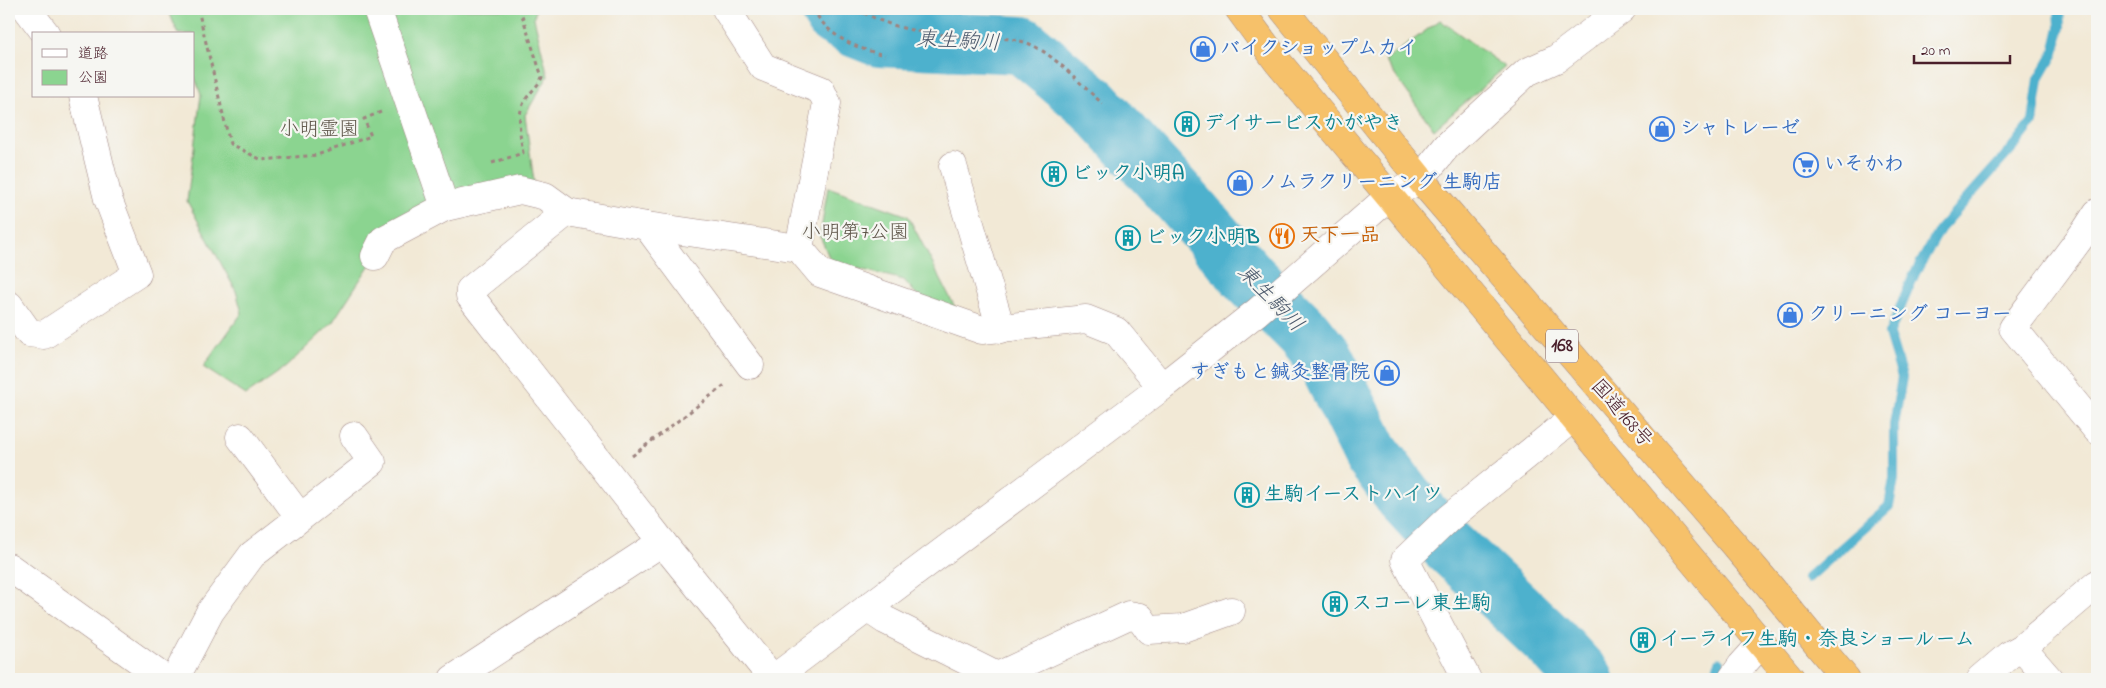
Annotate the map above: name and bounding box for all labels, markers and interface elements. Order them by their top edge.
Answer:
water label: 東生駒川 [915,25,1001,59]
legend [32,32,195,98]
scale bar [1914,32,2010,64]
place label: バイクショップムカイ [1220,35,1418,64]
shop icon: バイクショップムカイ [1190,36,1216,62]
text: 20 m [1921,40,1951,62]
text: 道路 [78,43,108,65]
text: 公園 [78,67,108,89]
place label: デイサービスかがやき [1204,110,1403,139]
building icon: デイサービスかがやき [1174,111,1200,137]
place label: シャトレーゼ [1680,115,1800,144]
park label: 小明霊園 [279,116,359,145]
shop icon: シャトレーゼ [1649,116,1675,142]
place label: いそかわ [1824,151,1904,180]
supermarket icon: いそかわ [1793,152,1819,178]
place label: ビック小明A [1072,160,1184,189]
building icon: ビック小明A [1041,161,1067,187]
place label: ノムラクリーニング 生駒店 [1258,169,1502,198]
shop icon: ノムラクリーニング 生駒店 [1227,170,1253,196]
park label: 小明第7公園 [801,219,909,248]
place label: 天下一品 [1300,222,1380,251]
restaurant icon: 天下一品 [1269,223,1295,249]
place label: ビック小明B [1146,224,1260,253]
building icon: ビック小明B [1115,225,1141,251]
water label: 東生駒川 [1230,258,1310,340]
place label: クリーニング コーヨー [1808,301,2012,330]
shop icon: クリーニング コーヨー [1777,302,1803,328]
road number: 168 [1546,330,1578,362]
place label: すぎもと鍼灸整骨院 [1190,359,1370,388]
shop icon: すぎもと鍼灸整骨院 [1374,360,1400,386]
street label: 国道168号 [1583,373,1659,455]
place label: 生駒イーストハイツ [1264,481,1443,510]
building icon: 生駒イーストハイツ [1234,482,1260,508]
place label: スコーレ東生駒 [1352,590,1491,619]
building icon: スコーレ東生駒 [1322,591,1348,617]
place label: イーライフ生駒・奈良ショールーム [1660,626,1975,655]
building icon: イーライフ生駒・奈良ショールーム [1630,627,1656,653]

